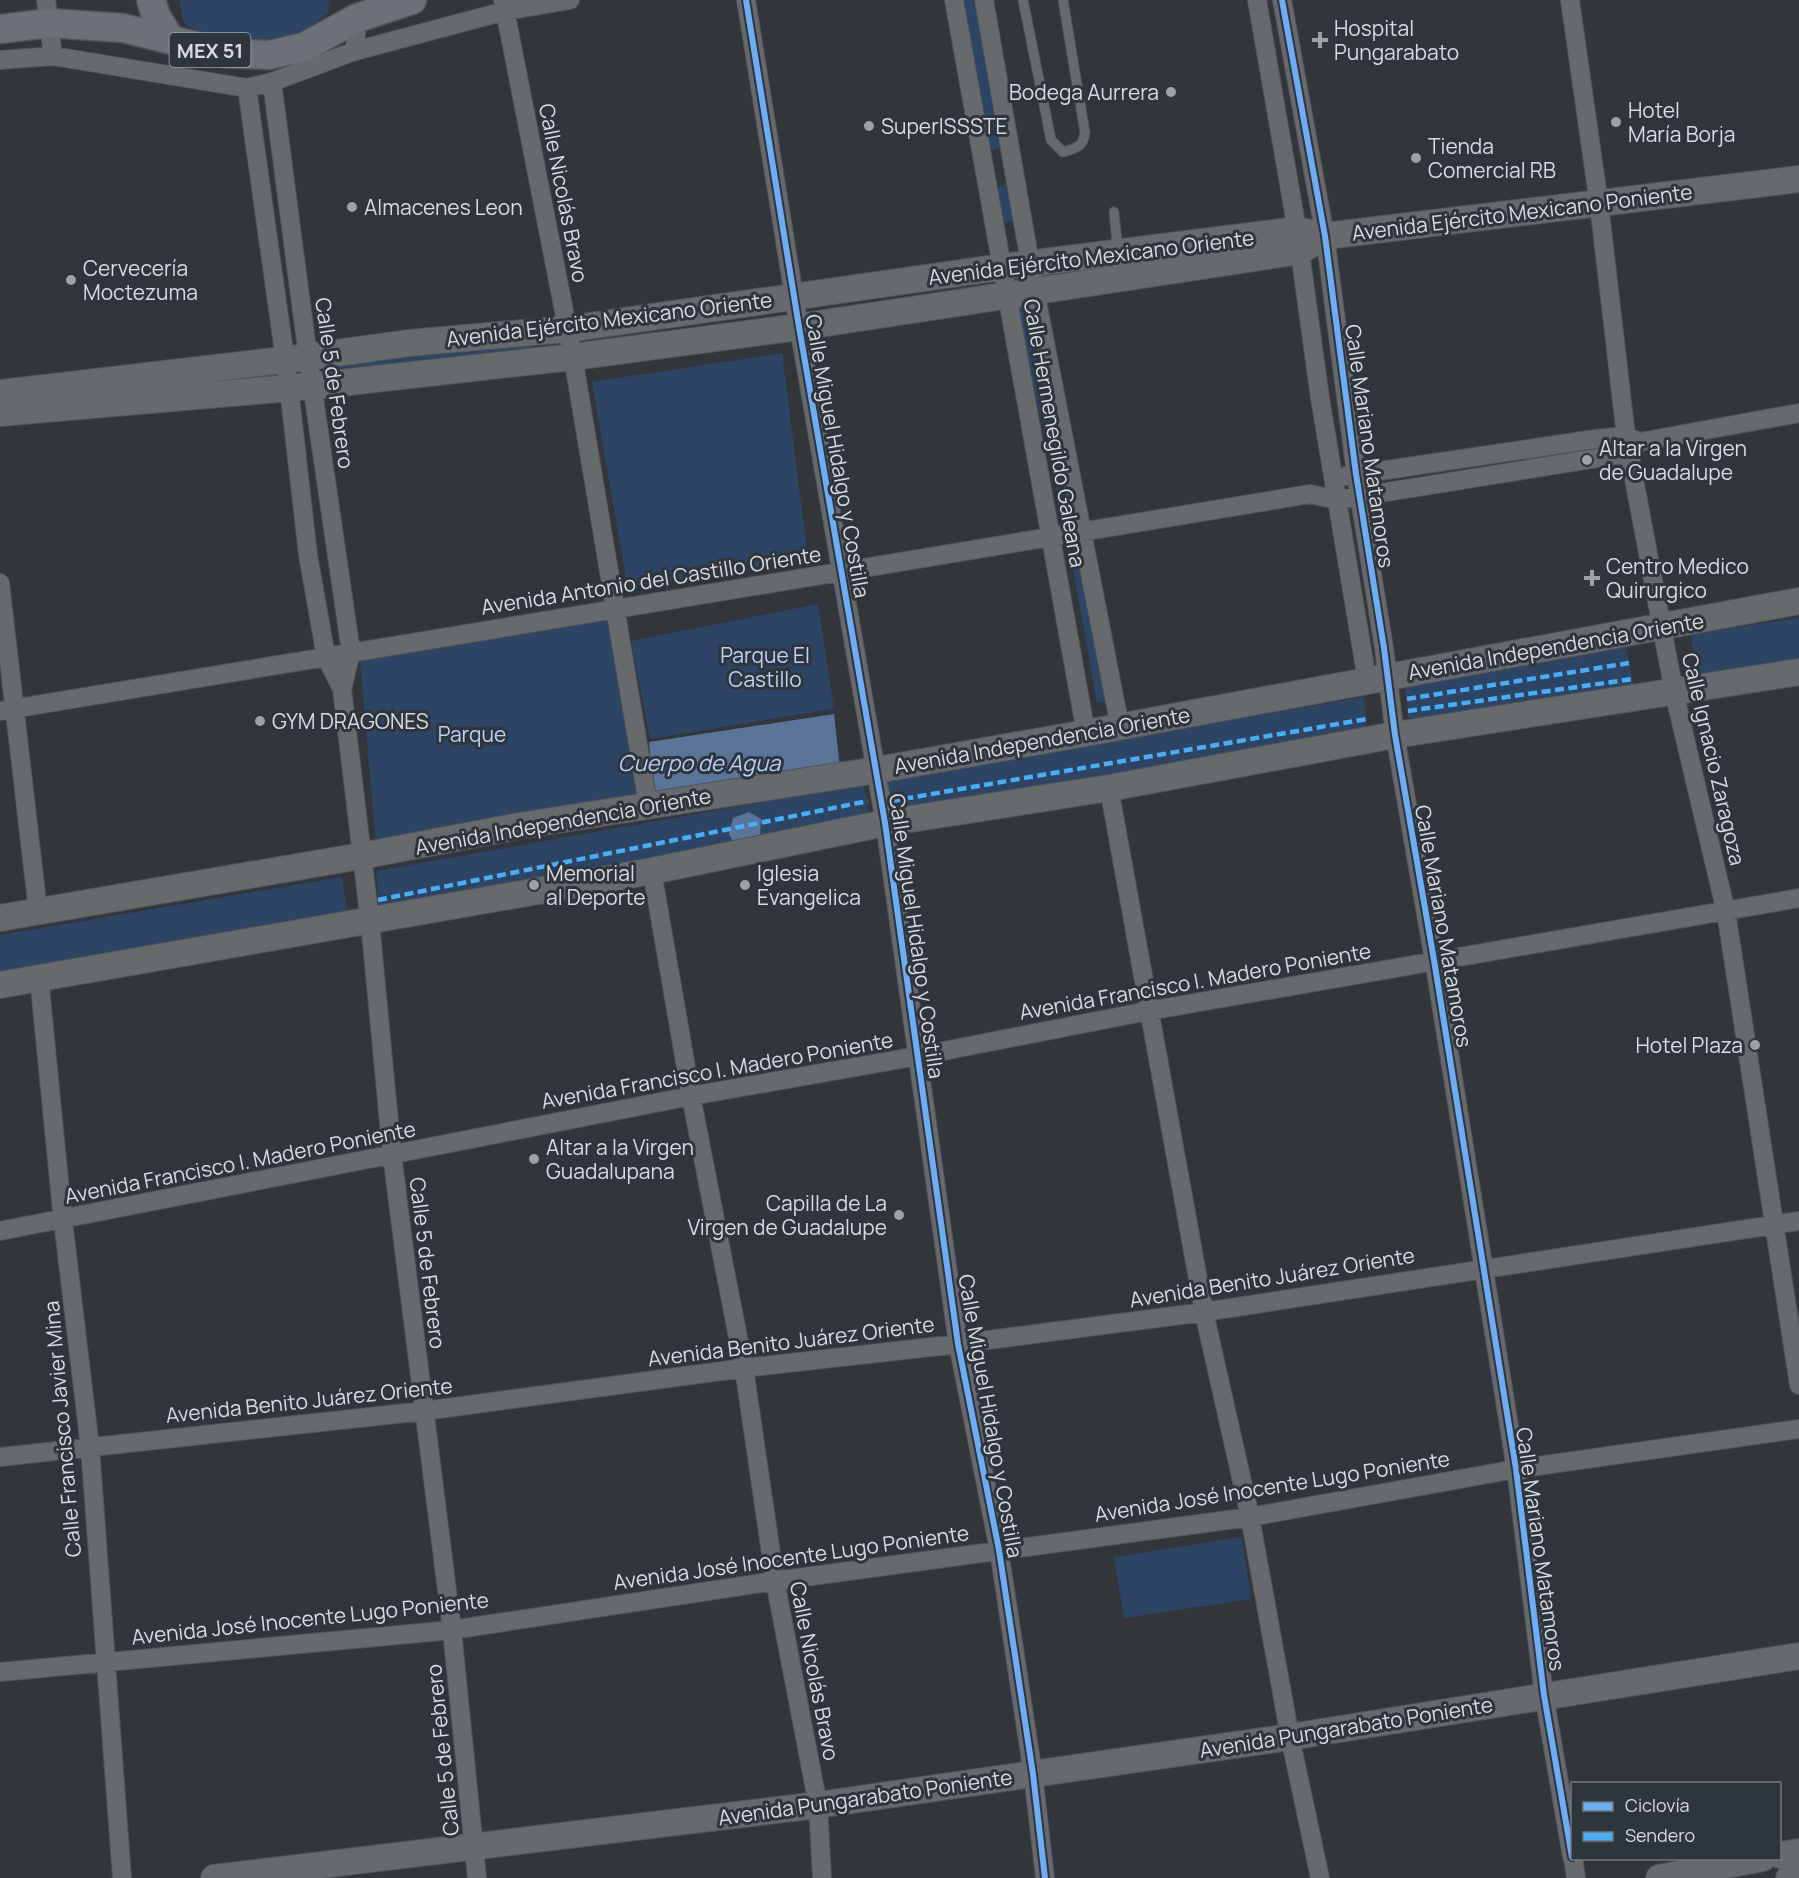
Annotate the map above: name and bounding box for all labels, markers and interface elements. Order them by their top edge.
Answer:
place label: Hospital Pungarabato [1334,14,1459,66]
marker: Hospital Pungarabato [1311,31,1329,49]
road number: MEX 51 [170,33,250,67]
place label: Bodega Aurrera [1009,78,1159,106]
marker: Bodega Aurrera [1164,85,1178,99]
place label: Hotel María Borja [1628,96,1735,148]
street label: Calle Nicolás Bravo [533,101,595,285]
place label: SuperISSSTE [881,112,1008,140]
marker: Hotel María Borja [1609,115,1623,129]
marker: SuperISSSTE [862,119,876,133]
place label: Tienda Comercial RB [1428,132,1556,184]
marker: Tienda Comercial RB [1409,151,1423,165]
street label: Avenida Ejército Mexicano Poniente [1350,177,1694,247]
place label: Almacenes Leon [364,193,523,221]
marker: Almacenes Leon [345,200,359,214]
street label: Avenida Ejército Mexicano Oriente [926,223,1256,291]
place label: Cervecería Moctezuma [83,254,198,306]
marker: Cervecería Moctezuma [64,273,78,287]
street label: Avenida Ejército Mexicano Oriente [444,285,774,353]
street label: Calle 5 de Febrero [309,296,361,470]
street label: Calle Hermenegildo Galeana [1018,297,1092,569]
street label: Calle Miguel Hidalgo y Costilla [799,312,877,600]
street label: Calle Mariano Matamoros [1339,322,1401,570]
place label: Altar a la Virgen de Guadalupe [1599,434,1747,486]
marker: Altar a la Virgen de Guadalupe [1580,453,1594,467]
street label: Avenida Antonio del Castillo Oriente [479,539,823,621]
place label: Centro Medico Quirurgico [1606,552,1749,604]
marker: Centro Medico Quirurgico [1583,569,1601,587]
street label: Avenida Independencia Oriente [1406,606,1706,686]
park label: Parque El Castillo [720,641,810,693]
street label: Calle Ignacio Zaragoza [1676,650,1752,868]
street label: Avenida Independencia Oriente [892,700,1192,780]
place label: GYM DRAGONES [272,707,429,735]
marker: GYM DRAGONES [253,714,267,728]
park label: Parque [438,720,506,748]
water label: Cuerpo de Agua [618,748,782,778]
street label: Avenida Independencia Oriente [413,781,713,861]
street label: Calle Miguel Hidalgo y Costilla [883,792,951,1080]
street label: Calle Mariano Matamoros [1409,803,1479,1049]
place label: Memorial al Deporte [546,859,646,911]
place label: Iglesia Evangelica [757,859,861,911]
marker: Memorial al Deporte [527,878,541,892]
marker: Iglesia Evangelica [738,878,752,892]
street label: Avenida Francisco I. Madero Poniente [1017,936,1373,1026]
street label: Avenida Francisco I. Madero Poniente [539,1025,895,1115]
place label: Hotel Plaza [1635,1031,1743,1059]
marker: Hotel Plaza [1748,1038,1762,1052]
street label: Avenida Francisco I. Madero Poniente [62,1114,418,1210]
place label: Altar a la Virgen Guadalupana [546,1133,694,1185]
marker: Altar a la Virgen Guadalupana [527,1152,541,1166]
street label: Calle 5 de Febrero [404,1176,452,1350]
place label: Capilla de La Virgen de Guadalupe [688,1189,887,1241]
marker: Capilla de La Virgen de Guadalupe [892,1208,906,1222]
street label: Avenida Benito Juárez Oriente [1127,1241,1417,1313]
street label: Calle Miguel Hidalgo y Costilla [952,1272,1030,1560]
street label: Calle Francisco Javier Mina [37,1300,87,1558]
street label: Avenida Benito Juárez Oriente [646,1310,936,1372]
street label: Avenida Benito Juárez Oriente [164,1371,454,1429]
street label: Calle Mariano Matamoros [1510,1425,1572,1673]
street label: Avenida José Inocente Lugo Poniente [1092,1444,1452,1528]
street label: Avenida José Inocente Lugo Poniente [611,1518,971,1596]
street label: Calle Nicolás Bravo [784,1579,846,1763]
street label: Avenida José Inocente Lugo Poniente [130,1585,490,1651]
street label: Calle 5 de Febrero [419,1663,465,1837]
street label: Avenida Pungarabato Poniente [1197,1690,1495,1764]
street label: Avenida Pungarabato Poniente [716,1762,1014,1832]
legend [1571,1782,1781,1860]
text: Ciclovía [1625,1793,1690,1817]
text: Sendero [1625,1823,1695,1847]

